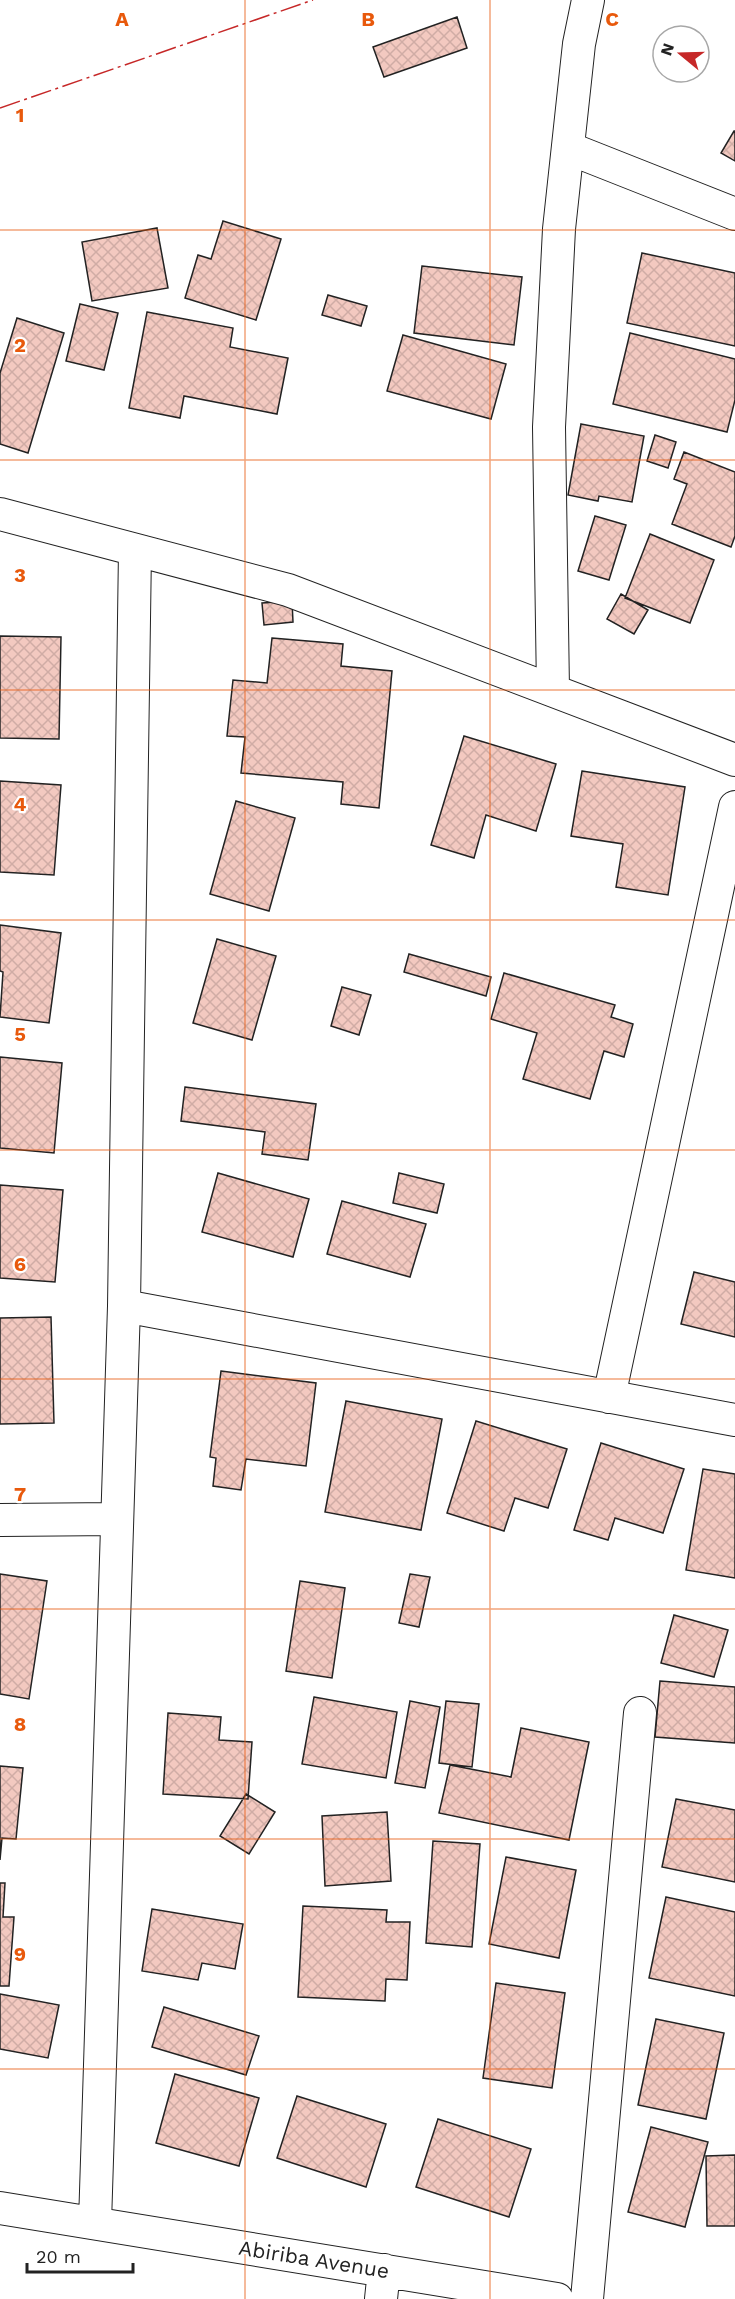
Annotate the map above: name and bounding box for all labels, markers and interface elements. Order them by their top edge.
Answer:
text: A [115,7,129,31]
text: B [361,7,375,31]
text: C [605,7,619,31]
north arrow [651,24,711,84]
text: N [656,41,678,58]
text: 1 [16,103,24,127]
text: 2 [14,333,26,357]
text: 3 [14,563,26,587]
text: 4 [14,792,27,816]
text: 5 [14,1022,26,1046]
text: 6 [14,1252,26,1276]
text: 7 [14,1482,26,1506]
text: 8 [14,1712,26,1736]
text: 9 [14,1942,26,1966]
street label: Abiriba Avenue [237,2235,391,2283]
scale bar [27,2236,134,2274]
text: 20 m [36,2246,81,2267]

